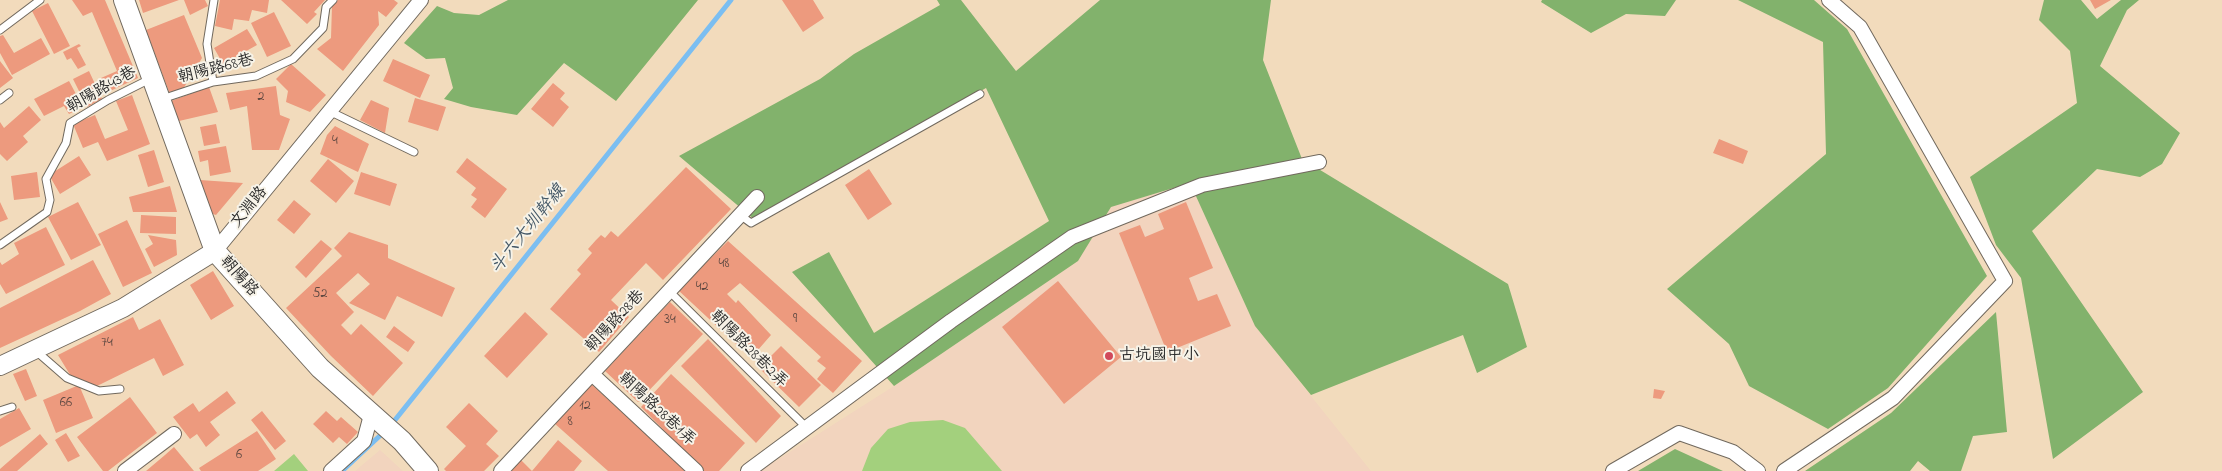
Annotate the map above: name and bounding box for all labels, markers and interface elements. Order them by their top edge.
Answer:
street label: 朝陽路68巷 [176,51,256,89]
street label: 朝陽路43巷 [64,63,140,119]
house number: 2 [258,90,264,106]
house number: 4 [332,134,338,150]
water label: 斗六大圳幹線 [487,181,571,279]
street label: 文淵路 [227,183,273,233]
street label: 朝陽路 [215,253,261,301]
house number: 48 [718,257,730,273]
house number: 42 [696,280,708,296]
house number: 52 [313,287,327,303]
street label: 朝陽路28巷 [582,287,650,357]
street label: 朝陽路28巷2弄 [705,307,791,393]
house number: 9 [793,312,797,328]
house number: 34 [664,313,676,329]
house number: 74 [101,336,113,352]
place label: 古坑國中小 [1119,346,1199,366]
marker: 古坑國中小 [1103,350,1115,362]
street label: 朝陽路28巷1弄 [613,369,699,451]
house number: 66 [60,396,72,412]
house number: 12 [579,399,591,415]
house number: 8 [567,415,573,431]
house number: 6 [236,448,242,464]

